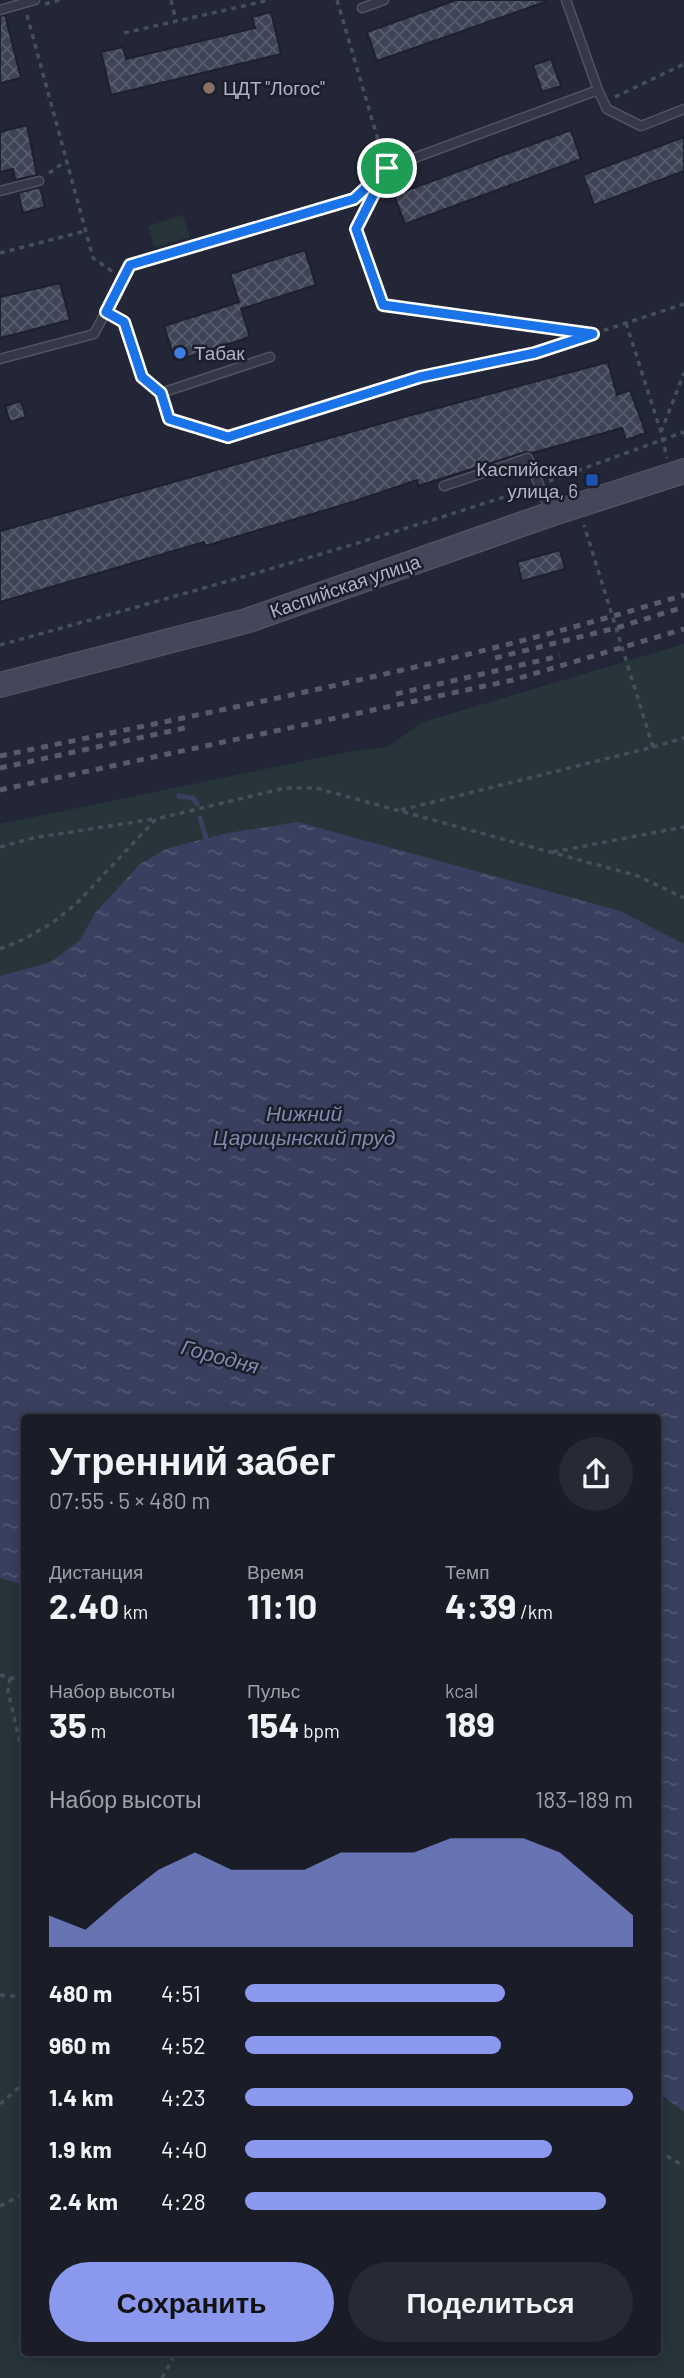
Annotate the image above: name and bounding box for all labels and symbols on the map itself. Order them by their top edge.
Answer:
place label: ЦДТ "Логос" [223,76,325,99]
marker: ЦДТ "Логос" [201,80,217,96]
pin [357,138,417,198]
place label: Табак [194,341,245,364]
marker: Табак [172,345,188,361]
place label: Каспийская улица, 6 [476,457,578,502]
marker: Каспийская улица, 6 [584,472,600,488]
street label: Каспийская улица [267,549,424,622]
water label: Нижний Царицынский пруд [213,1100,395,1149]
water label: Городня [179,1333,262,1378]

